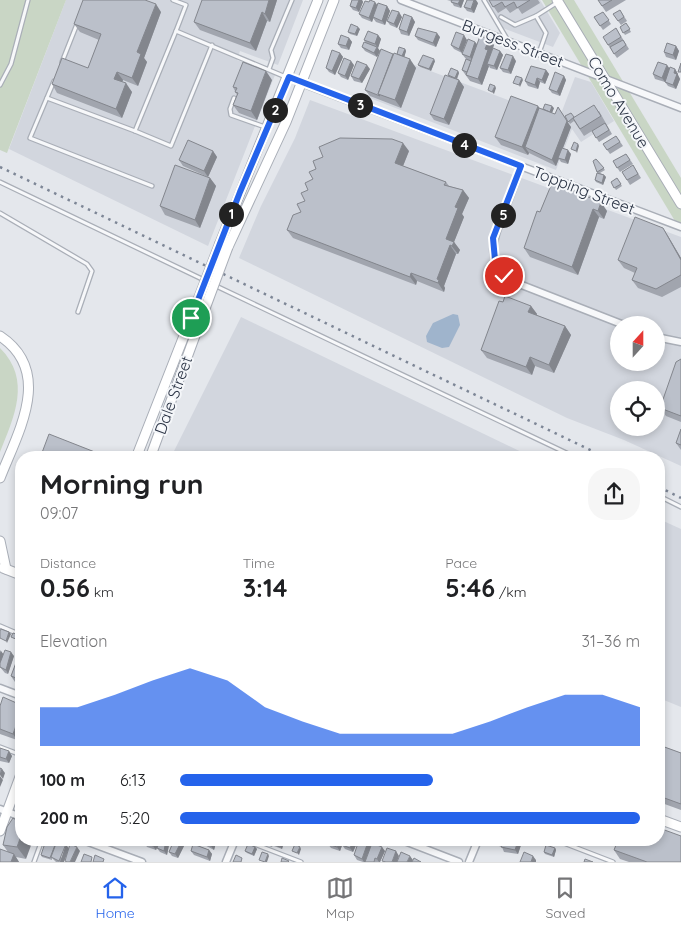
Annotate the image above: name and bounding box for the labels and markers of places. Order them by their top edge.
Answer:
pin: 3 [348,92,372,118]
pin: 2 [262,98,288,122]
pin: 4 [452,132,476,158]
pin: 1 [218,202,244,226]
pin: 5 [490,202,516,228]
pin [483,255,525,297]
pin [170,297,212,339]

